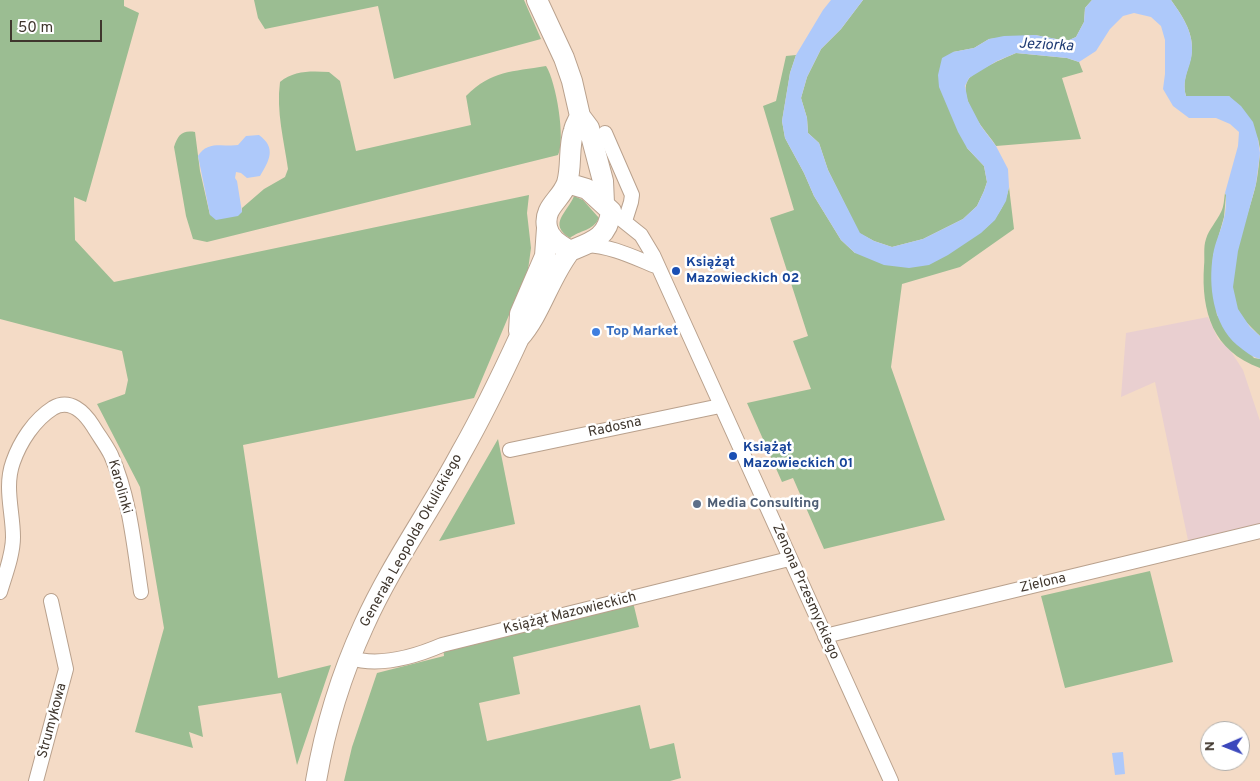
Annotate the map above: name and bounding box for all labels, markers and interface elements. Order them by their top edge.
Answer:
scale bar [12,10,105,42]
text: 50 m [18,19,53,38]
water label: Jeziorka [1018,36,1074,56]
place label: Książąt Mazowieckich 02 [686,255,799,288]
marker: Książąt Mazowieckich 02 [670,265,682,277]
place label: Top Market [606,324,678,340]
marker: Top Market [590,326,602,338]
street label: Radosna [587,414,643,442]
place label: Książąt Mazowieckich 01 [743,440,853,472]
marker: Książąt Mazowieckich 01 [727,450,739,462]
street label: Generała Leopolda Okulickiego [357,451,467,631]
street label: Karolinki [103,458,135,516]
place label: Media Consulting [707,496,819,512]
marker: Media Consulting [691,498,703,510]
street label: Zenona Przesmyckiego [768,522,842,662]
street label: Zielona [1018,571,1068,597]
street label: Książąt Mazowieckich [502,589,638,639]
street label: Strumykowa [35,681,71,761]
north arrow [1200,721,1250,771]
text: N [1202,741,1219,751]

